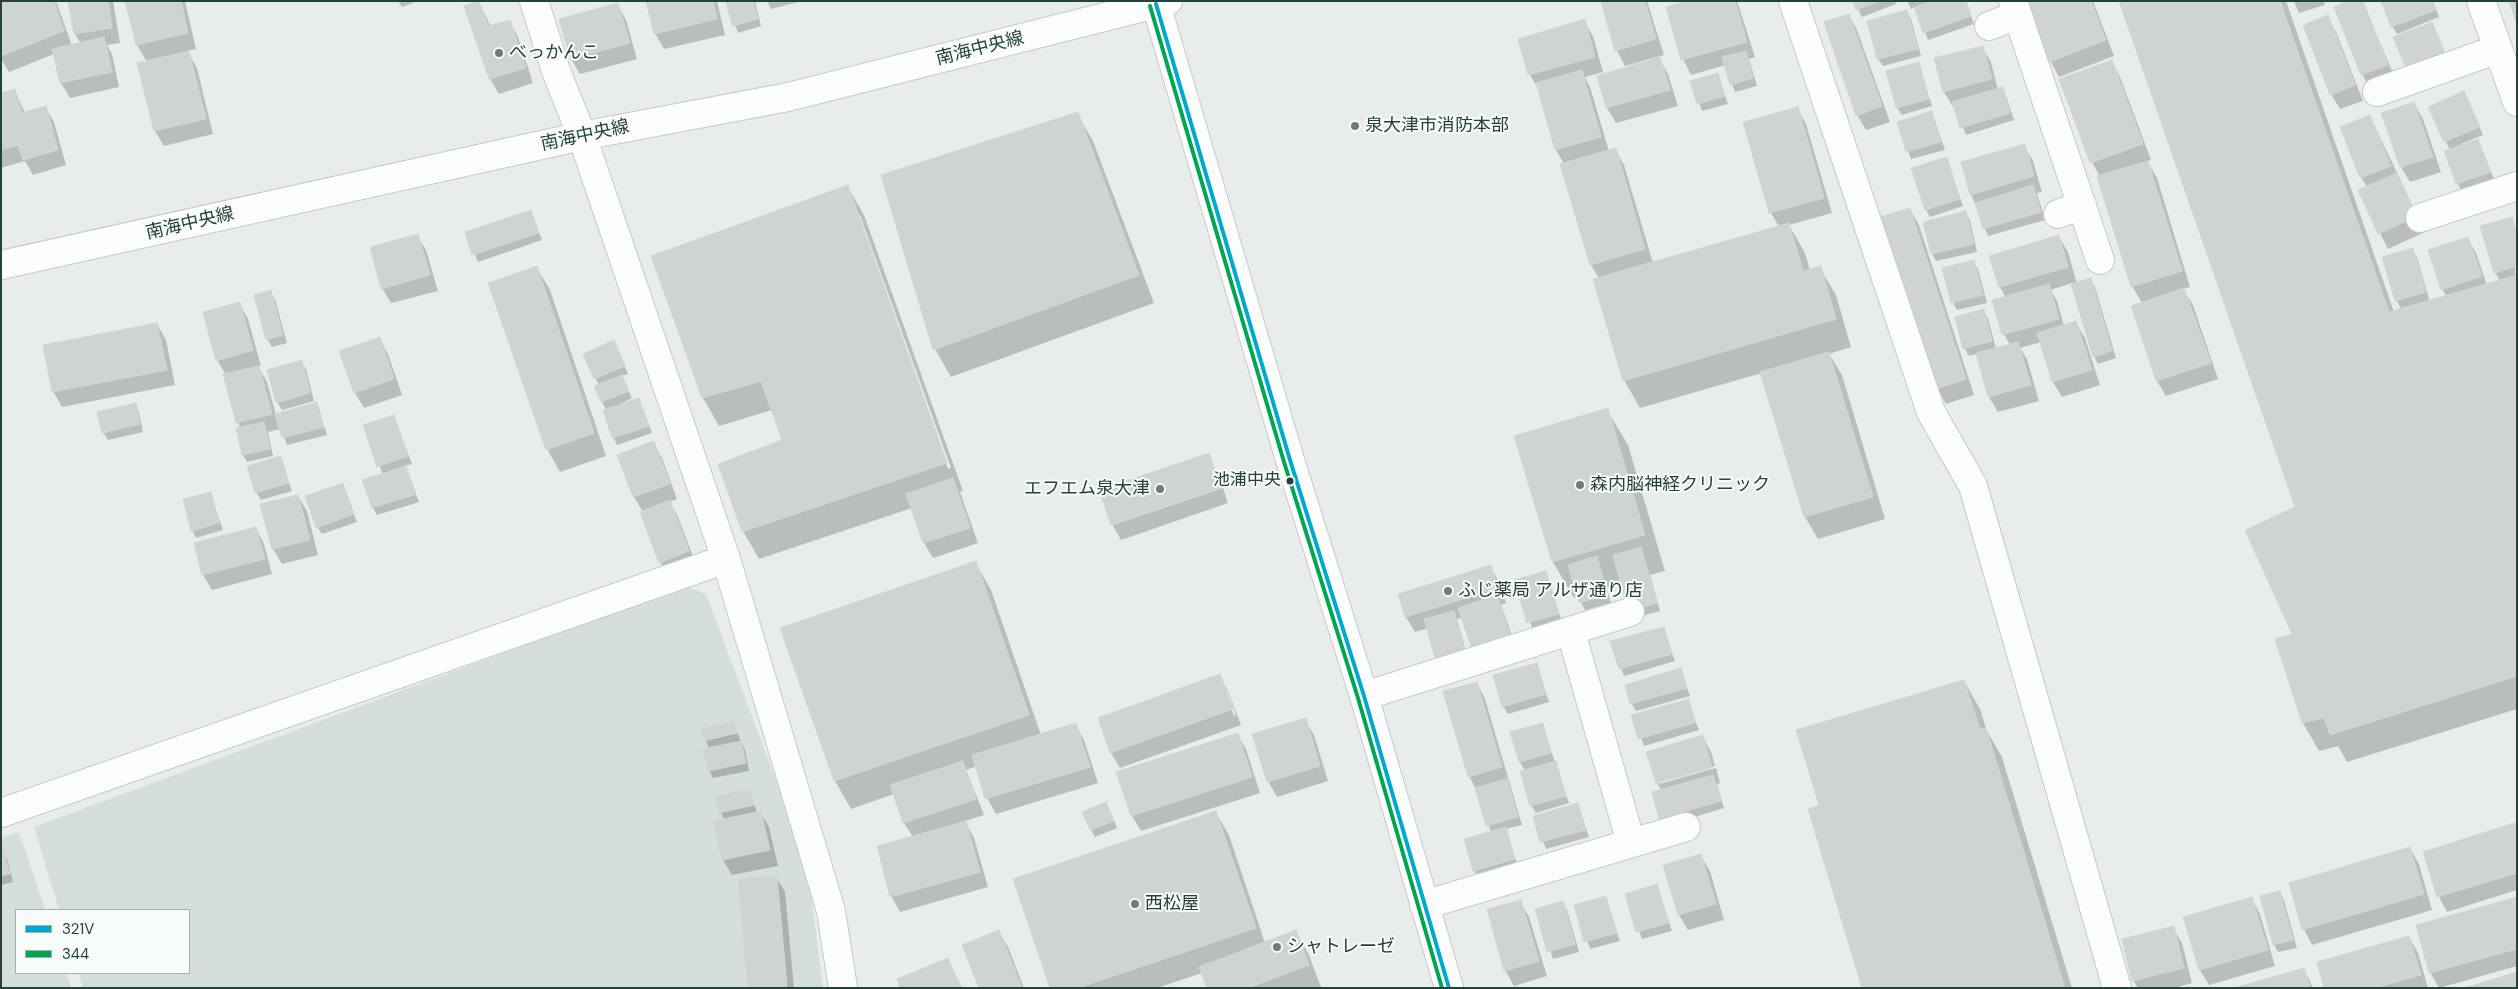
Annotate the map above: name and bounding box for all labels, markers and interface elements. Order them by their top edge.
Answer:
street label: 南海中央線 [934,28,1026,70]
place label: べっかんこ [509,42,599,64]
marker: べっかんこ [493,47,505,59]
place label: 泉大津市消防本部 [1365,115,1509,137]
street label: 南海中央線 [539,116,631,156]
marker: 泉大津市消防本部 [1349,120,1361,132]
street label: 南海中央線 [144,203,236,245]
place label: 池浦中央 [1213,471,1281,491]
place label: 森内脳神経クリニック [1590,474,1770,496]
marker: 池浦中央 [1285,476,1295,486]
place label: エフエム泉大津 [1024,478,1150,500]
marker: 森内脳神経クリニック [1574,479,1586,491]
marker: エフエム泉大津 [1154,483,1166,495]
place label: ふじ薬局 アルザ通り店 [1458,580,1643,602]
marker: ふじ薬局 アルザ通り店 [1442,585,1454,597]
place label: 西松屋 [1145,893,1199,915]
marker: 西松屋 [1129,898,1141,910]
legend [15,909,190,974]
text: 321V [62,919,94,939]
place label: シャトレーゼ [1287,936,1395,958]
marker: シャトレーゼ [1271,941,1283,953]
text: 344 [62,944,89,964]

